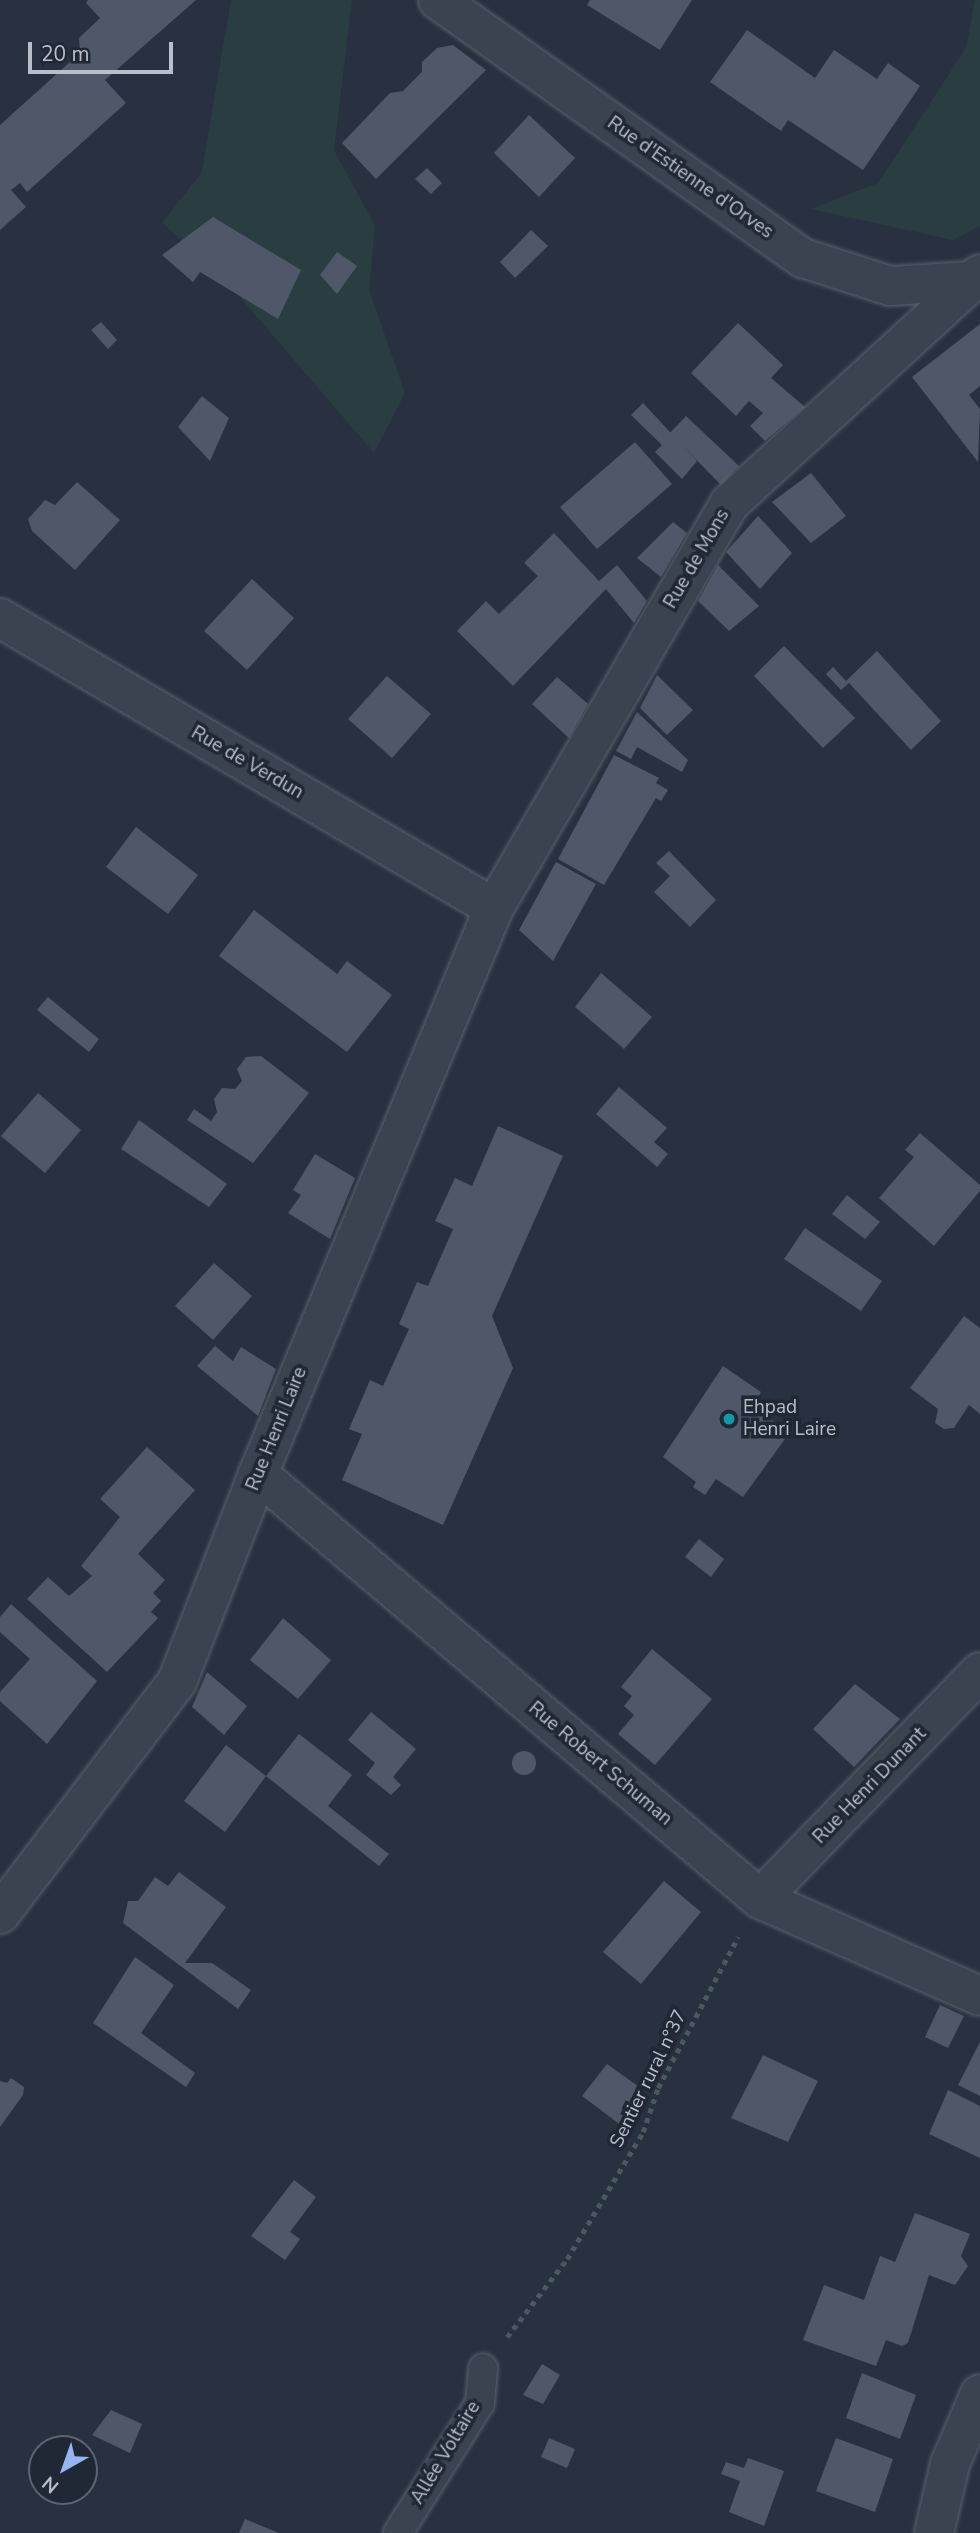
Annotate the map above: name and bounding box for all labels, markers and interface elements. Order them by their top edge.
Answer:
scale bar [32,28,177,72]
text: 20 m [41,40,90,68]
street label: Rue d'Estienne d'Orves [603,112,777,244]
street label: Rue de Mons [659,505,735,613]
street label: Rue de Verdun [187,722,307,804]
street label: Rue Henri Laire [242,1364,312,1494]
place label: Ehpad Henri Laire [743,1397,836,1441]
marker: Ehpad Henri Laire [721,1411,737,1427]
street label: Rue Robert Schuman [524,1697,676,1831]
street label: Rue Henri Dunant [809,1723,931,1849]
street label: Sentier rural n°37 [606,2006,692,2152]
street label: Allée Voltaire [406,2397,486,2509]
north arrow [28,2435,98,2505]
text: N [37,2470,65,2499]

